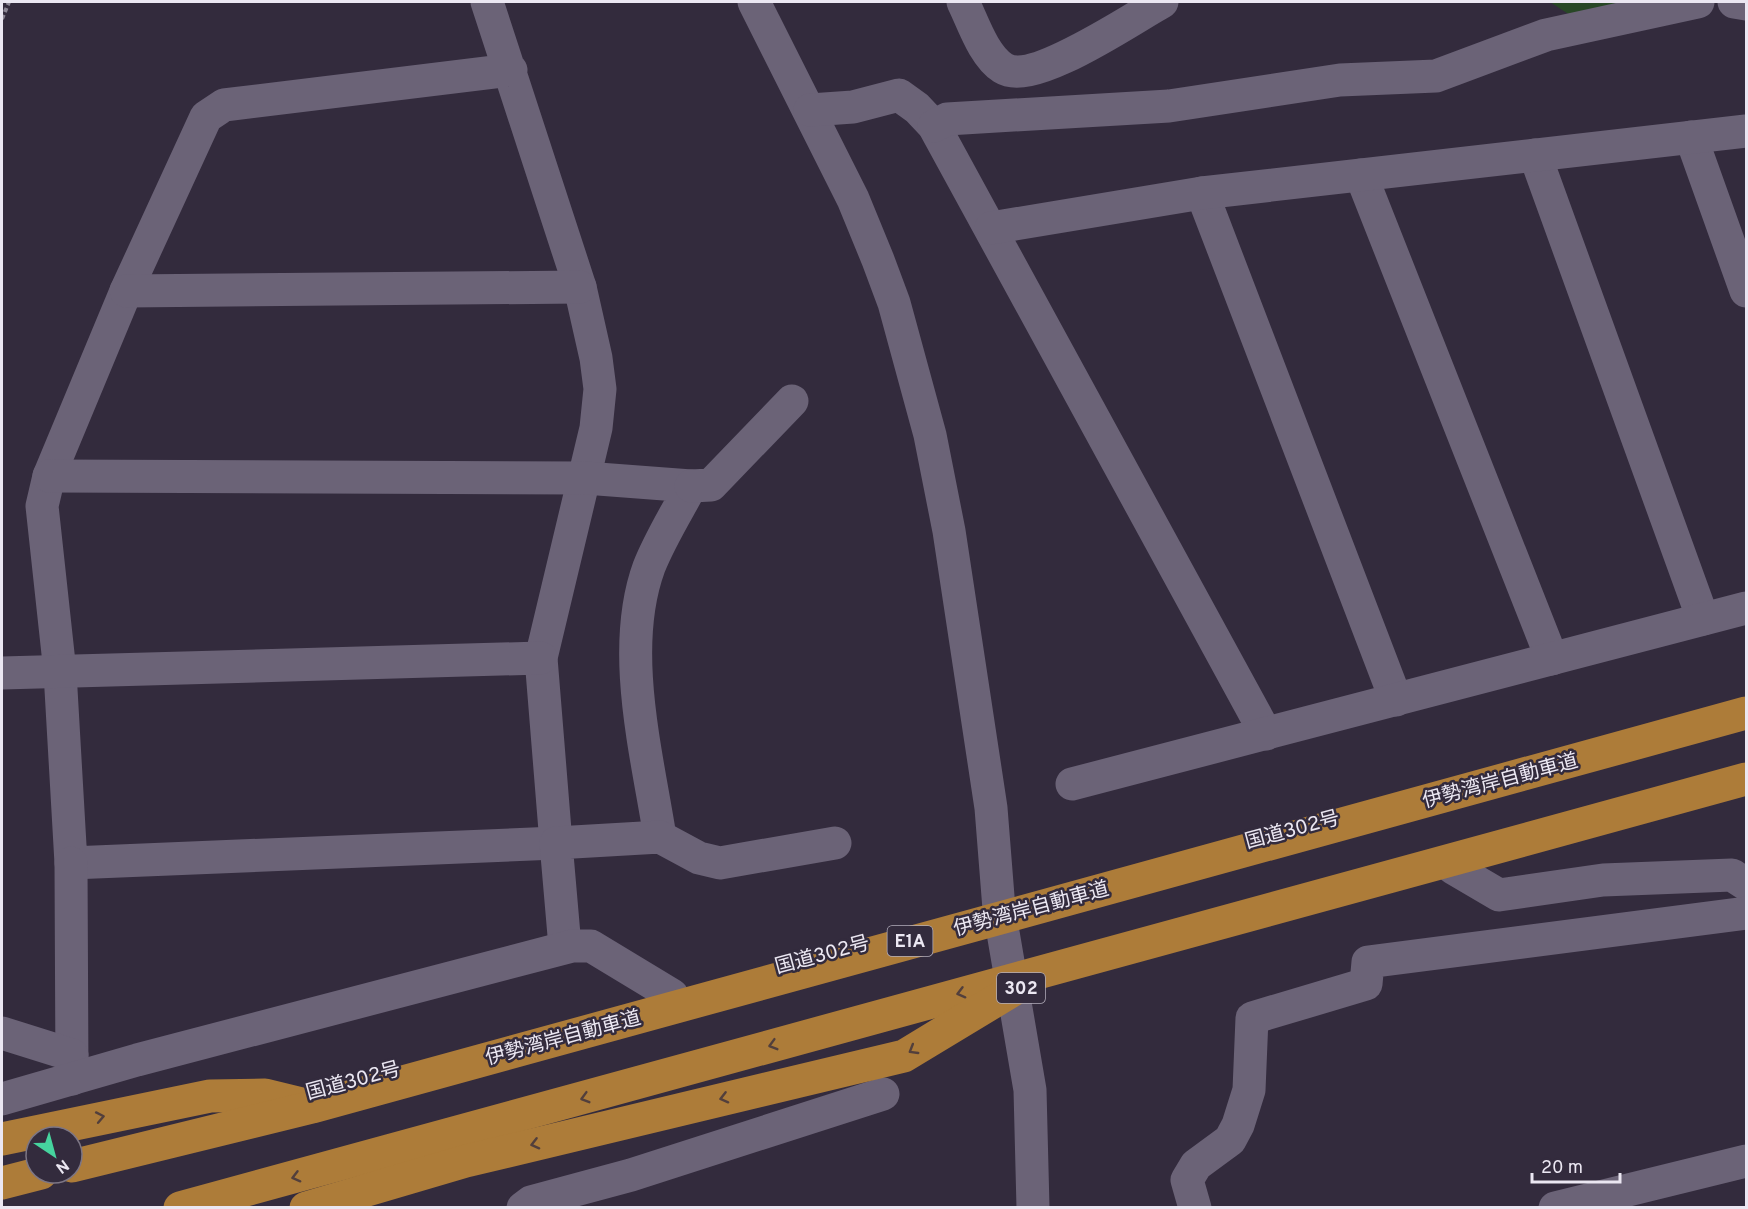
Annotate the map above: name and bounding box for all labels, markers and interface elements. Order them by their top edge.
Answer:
street label: 伊勢湾岸自動車道 [1420,749,1581,815]
street label: 国道302号 [1242,806,1343,856]
street label: 伊勢湾岸自動車道 [951,877,1112,943]
road number: E1A [888,926,932,956]
street label: 国道302号 [772,931,873,981]
road number: 302 [997,973,1045,1003]
one-way arrow [956,986,967,998]
street label: 伊勢湾岸自動車道 [483,1006,644,1072]
one-way arrow [768,1038,779,1050]
one-way arrow [909,1043,919,1055]
street label: 国道302号 [303,1057,404,1107]
one-way arrow [580,1091,591,1103]
one-way arrow [719,1091,729,1104]
one-way arrow [94,1111,104,1124]
north arrow [24,1125,84,1185]
one-way arrow [530,1137,540,1150]
scale bar [1532,1146,1620,1184]
text: N [51,1154,72,1177]
text: 20 m [1541,1157,1583,1180]
one-way arrow [291,1169,301,1182]

